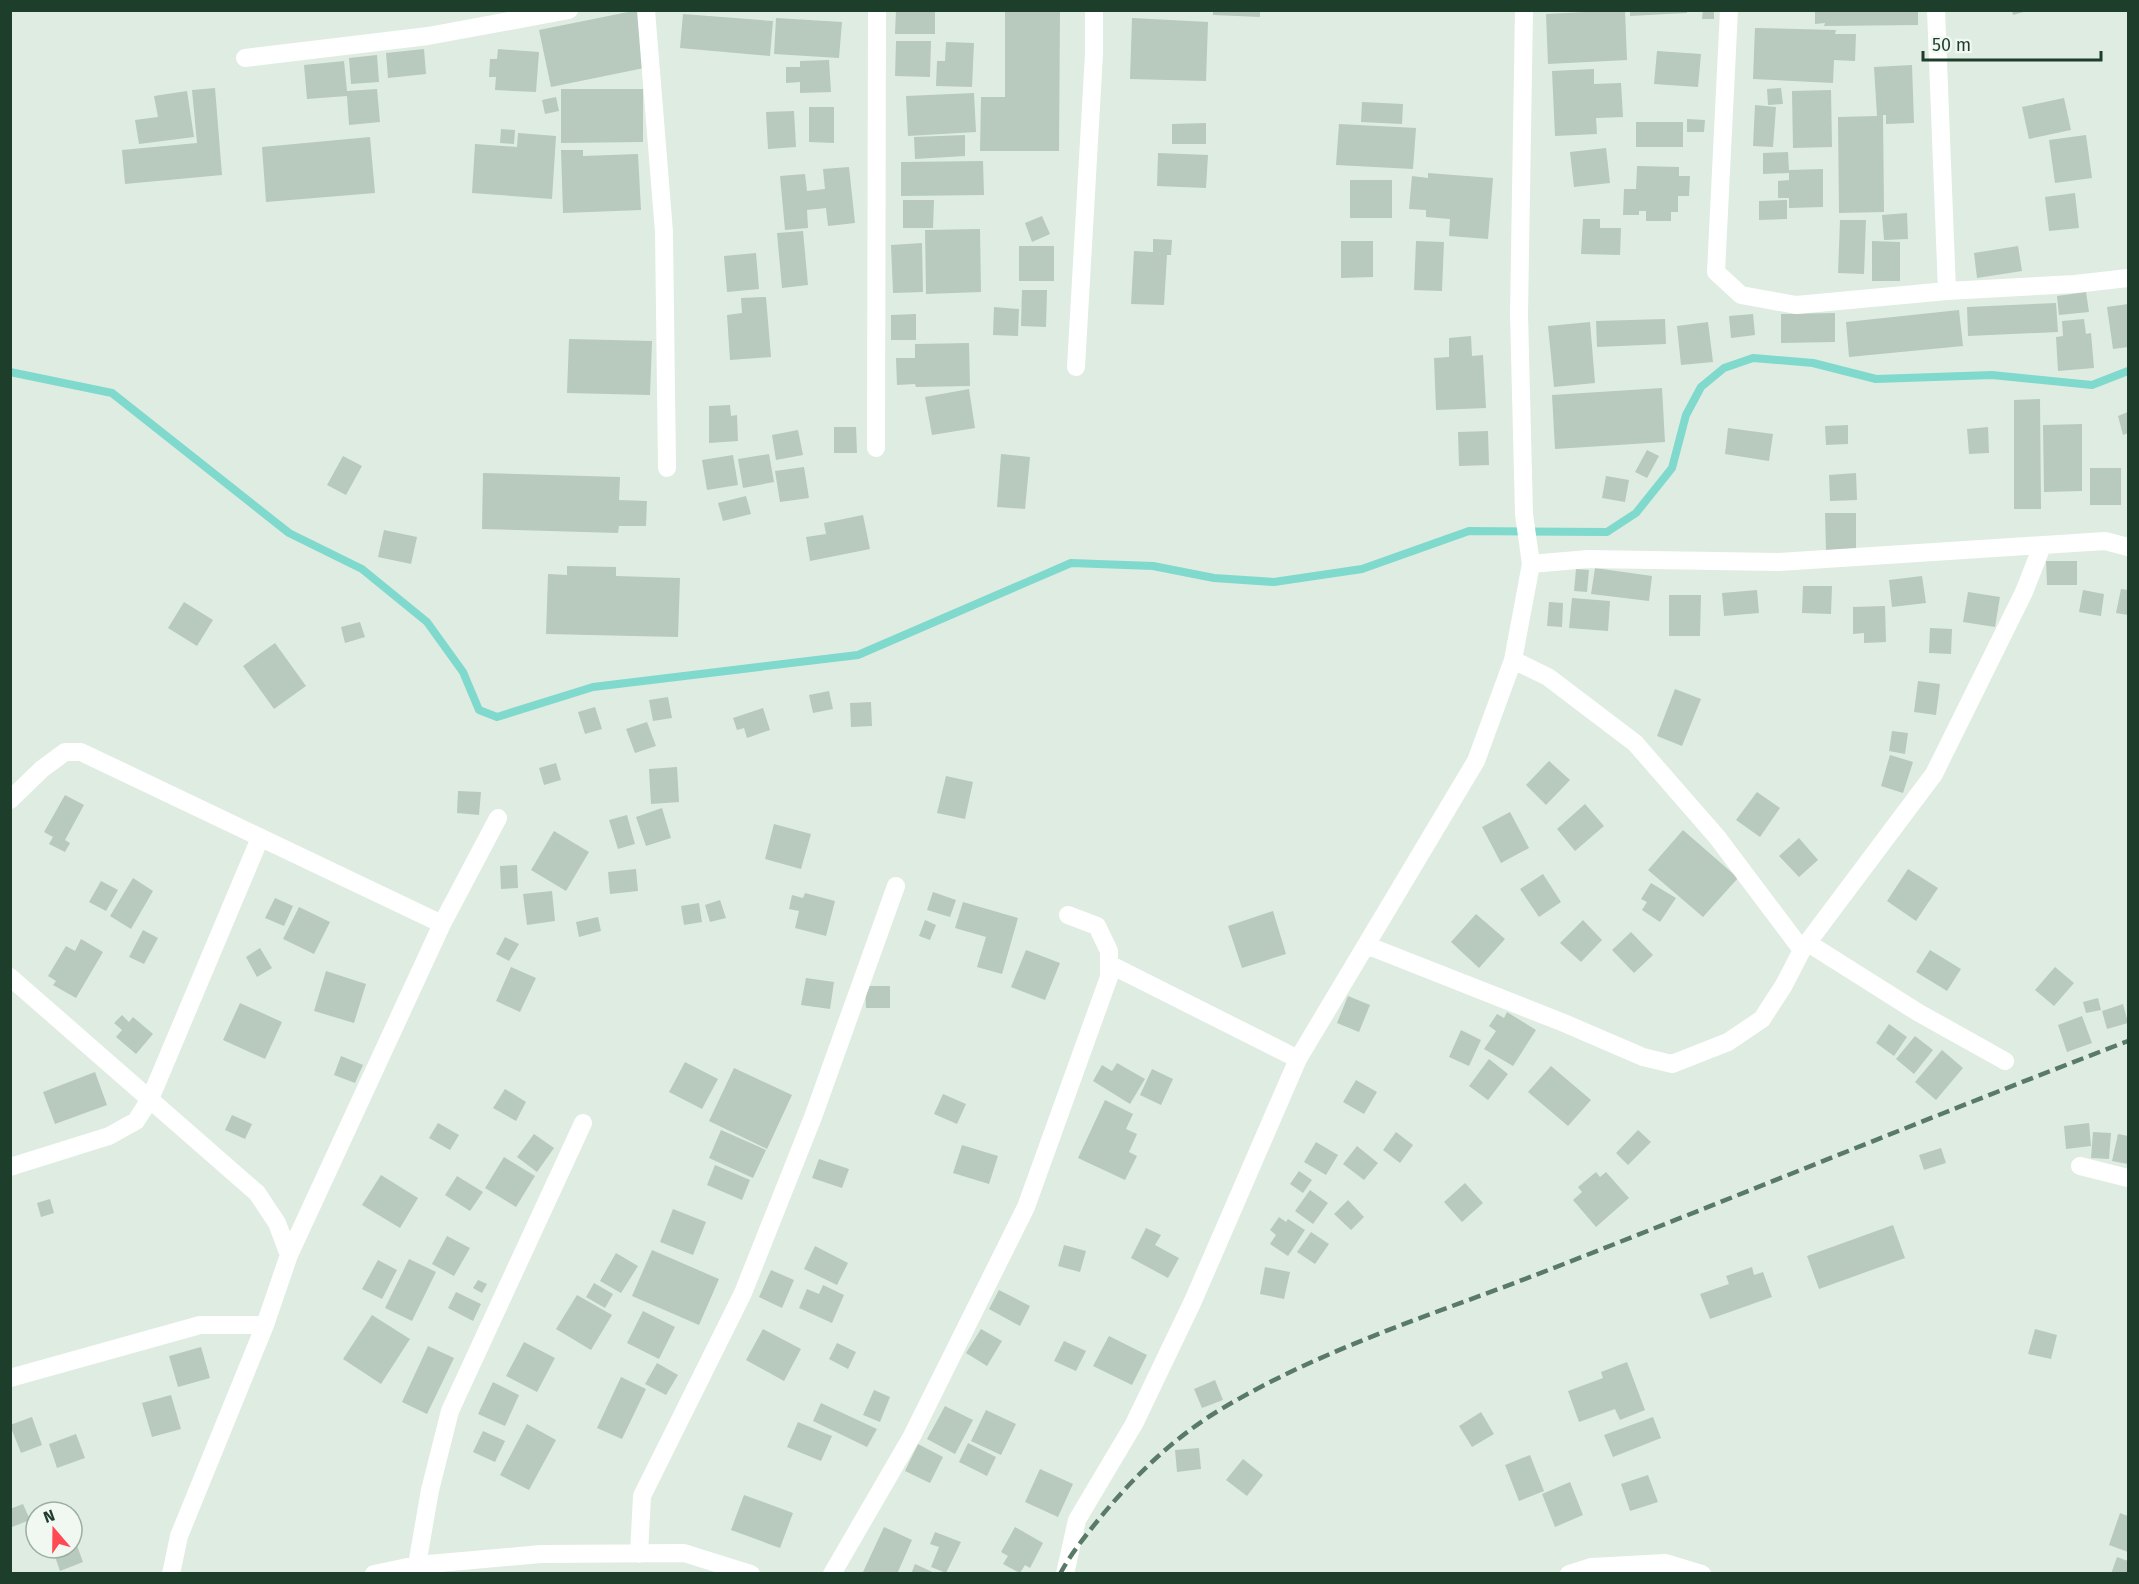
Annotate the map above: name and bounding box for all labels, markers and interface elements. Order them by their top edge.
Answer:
scale bar [1923,24,2102,62]
text: 50 m [1932,34,1971,56]
north arrow [24,1500,84,1560]
text: N [41,1506,57,1527]

